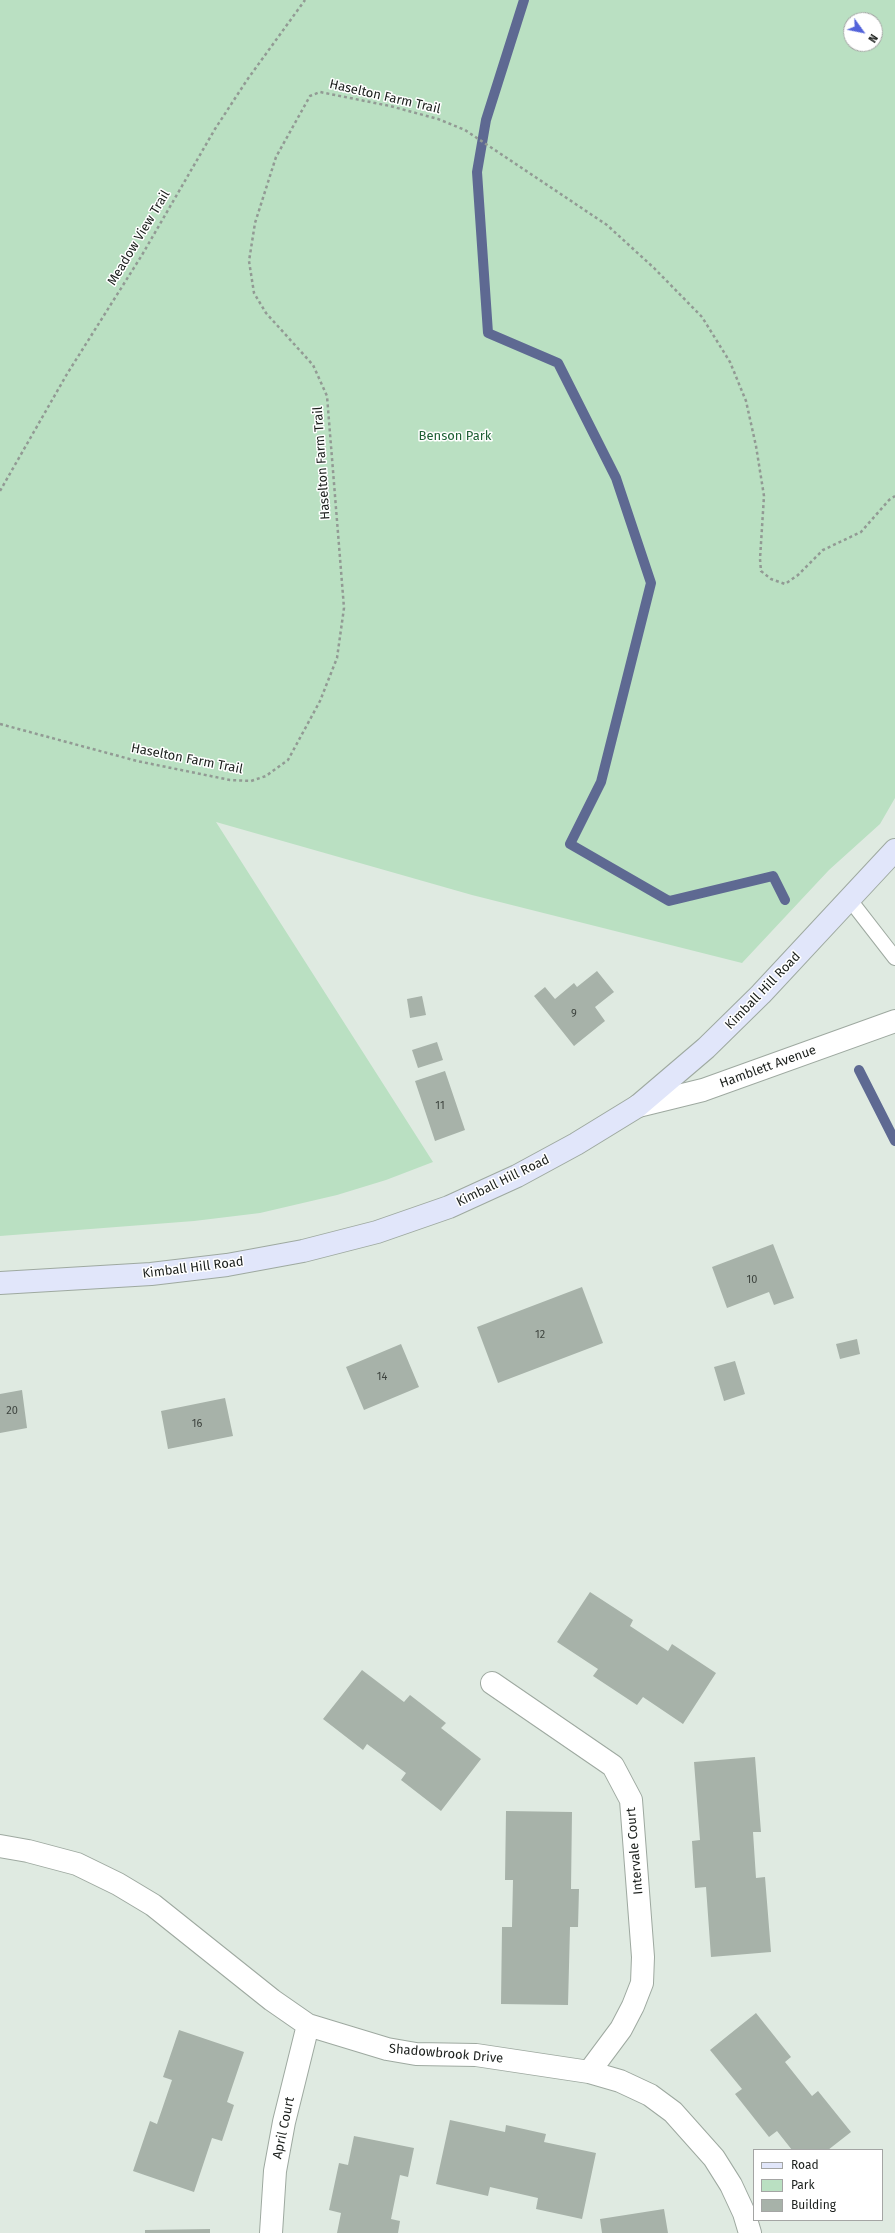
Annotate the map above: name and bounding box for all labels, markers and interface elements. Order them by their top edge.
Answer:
north arrow [843,12,883,52]
text: N [865,32,880,45]
street label: Haselton Farm Trail [328,77,442,117]
street label: Meadow View Trail [104,187,174,289]
street label: Haselton Farm Trail [310,406,334,520]
park label: Benson Park [419,428,491,444]
street label: Haselton Farm Trail [130,741,244,777]
street label: Kimball Hill Road [722,949,804,1033]
house number: 9 [571,1007,577,1021]
street label: Hamblett Avenue [718,1042,818,1092]
house number: 11 [435,1099,445,1113]
street label: Kimball Hill Road [454,1152,552,1210]
street label: Kimball Hill Road [142,1254,244,1282]
house number: 10 [747,1273,757,1287]
house number: 12 [535,1328,545,1342]
house number: 14 [377,1370,387,1384]
house number: 20 [6,1404,18,1418]
house number: 16 [192,1417,202,1431]
street label: Intervale Court [623,1807,647,1895]
street label: Shadowbrook Drive [388,2041,504,2067]
street label: April Court [270,2096,298,2160]
legend [753,2149,883,2221]
text: Road [791,2158,819,2172]
text: Park [791,2178,815,2192]
text: Building [791,2198,836,2212]

